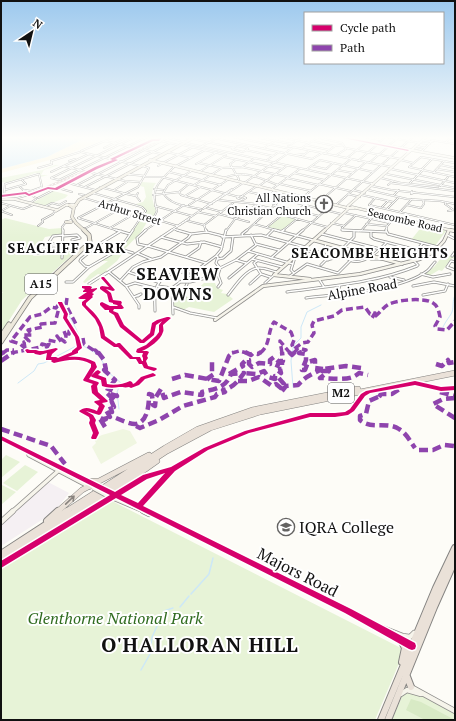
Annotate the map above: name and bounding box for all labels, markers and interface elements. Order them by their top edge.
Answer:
north arrow [12,12,52,52]
legend [304,12,444,64]
text: N [30,16,46,32]
text: Cycle path [340,20,396,35]
text: Path [340,40,365,55]
place label: All Nations Christian Church [227,191,312,218]
church icon: All Nations Christian Church [314,194,334,214]
street label: Arthur Street [97,196,163,228]
street label: Seacombe Road [366,205,444,235]
district label: SEACLIFF PARK [8,238,126,257]
district label: SEACOMBE HEIGHTS [291,243,449,262]
district label: SEAVIEW DOWNS [136,262,220,305]
road number: A15 [25,274,57,294]
street label: Alpine Road [326,274,398,304]
road number: M2 [328,383,354,403]
one-way arrow [65,495,75,505]
place label: IQRA College [299,516,394,538]
school or university icon: IQRA College [276,517,296,537]
street label: Majors Road [254,542,342,602]
park label: Glenthorne National Park [27,607,203,629]
district label: O'HALLORAN HILL [101,631,299,658]

